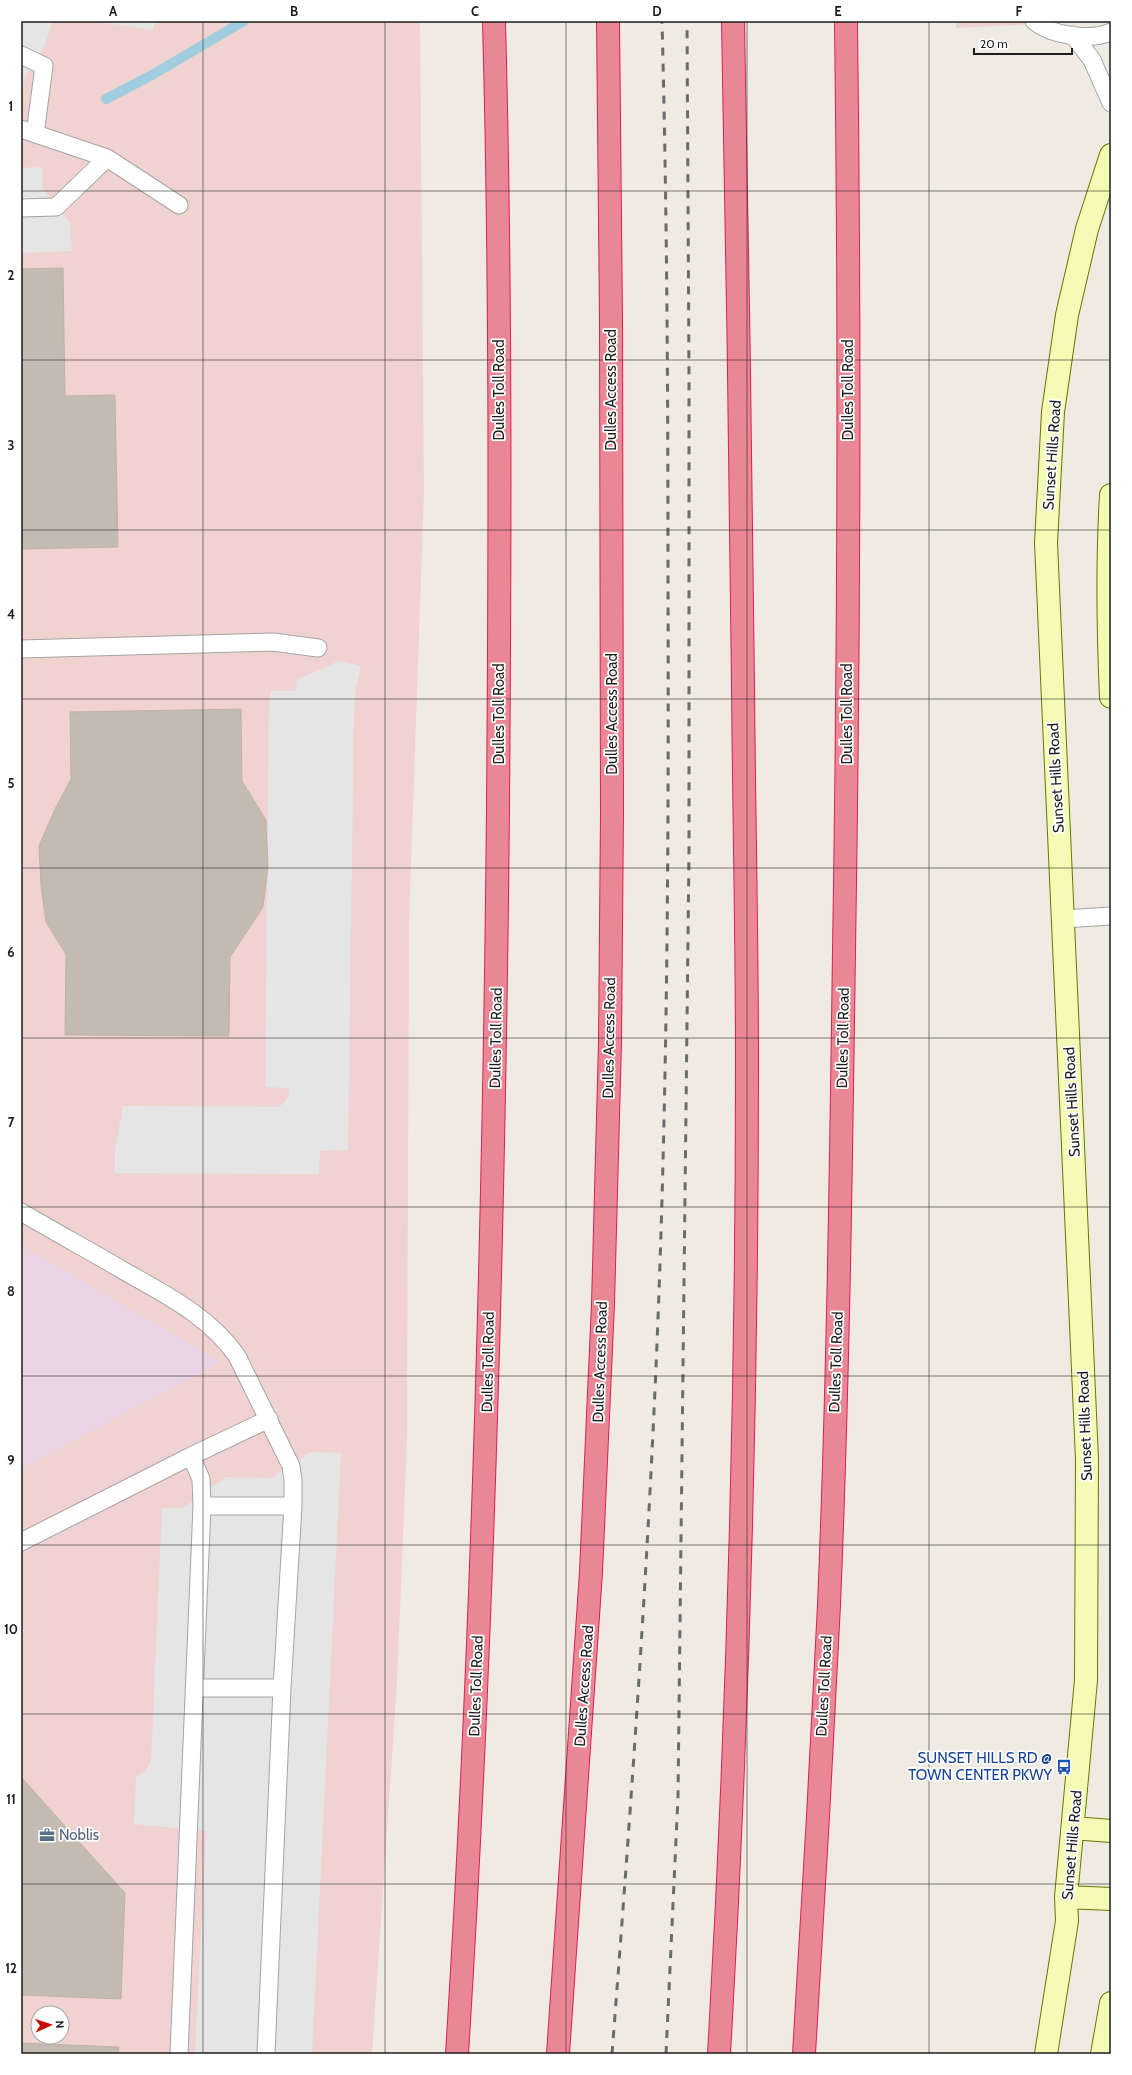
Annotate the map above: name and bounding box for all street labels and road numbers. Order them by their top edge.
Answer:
street label: Dulles Access Road [602,329,620,451]
street label: Dulles Toll Road [490,340,508,441]
street label: Dulles Toll Road [839,340,857,441]
street label: Sunset Hills Road [1039,399,1065,511]
street label: Dulles Access Road [603,653,621,775]
street label: Dulles Toll Road [490,664,508,765]
street label: Dulles Toll Road [838,664,856,765]
street label: Sunset Hills Road [1044,723,1068,833]
street label: Dulles Access Road [599,977,619,1099]
street label: Dulles Toll Road [486,987,506,1089]
street label: Dulles Toll Road [833,987,853,1089]
street label: Sunset Hills Road [1060,1047,1084,1157]
street label: Dulles Access Road [589,1301,611,1423]
street label: Dulles Toll Road [478,1311,498,1413]
street label: Dulles Toll Road [825,1311,847,1413]
street label: Sunset Hills Road [1074,1371,1096,1481]
street label: Dulles Access Road [571,1625,597,1747]
street label: Dulles Toll Road [465,1635,487,1737]
street label: Dulles Toll Road [812,1635,836,1737]
street label: Sunset Hills Road [1058,1789,1086,1901]

